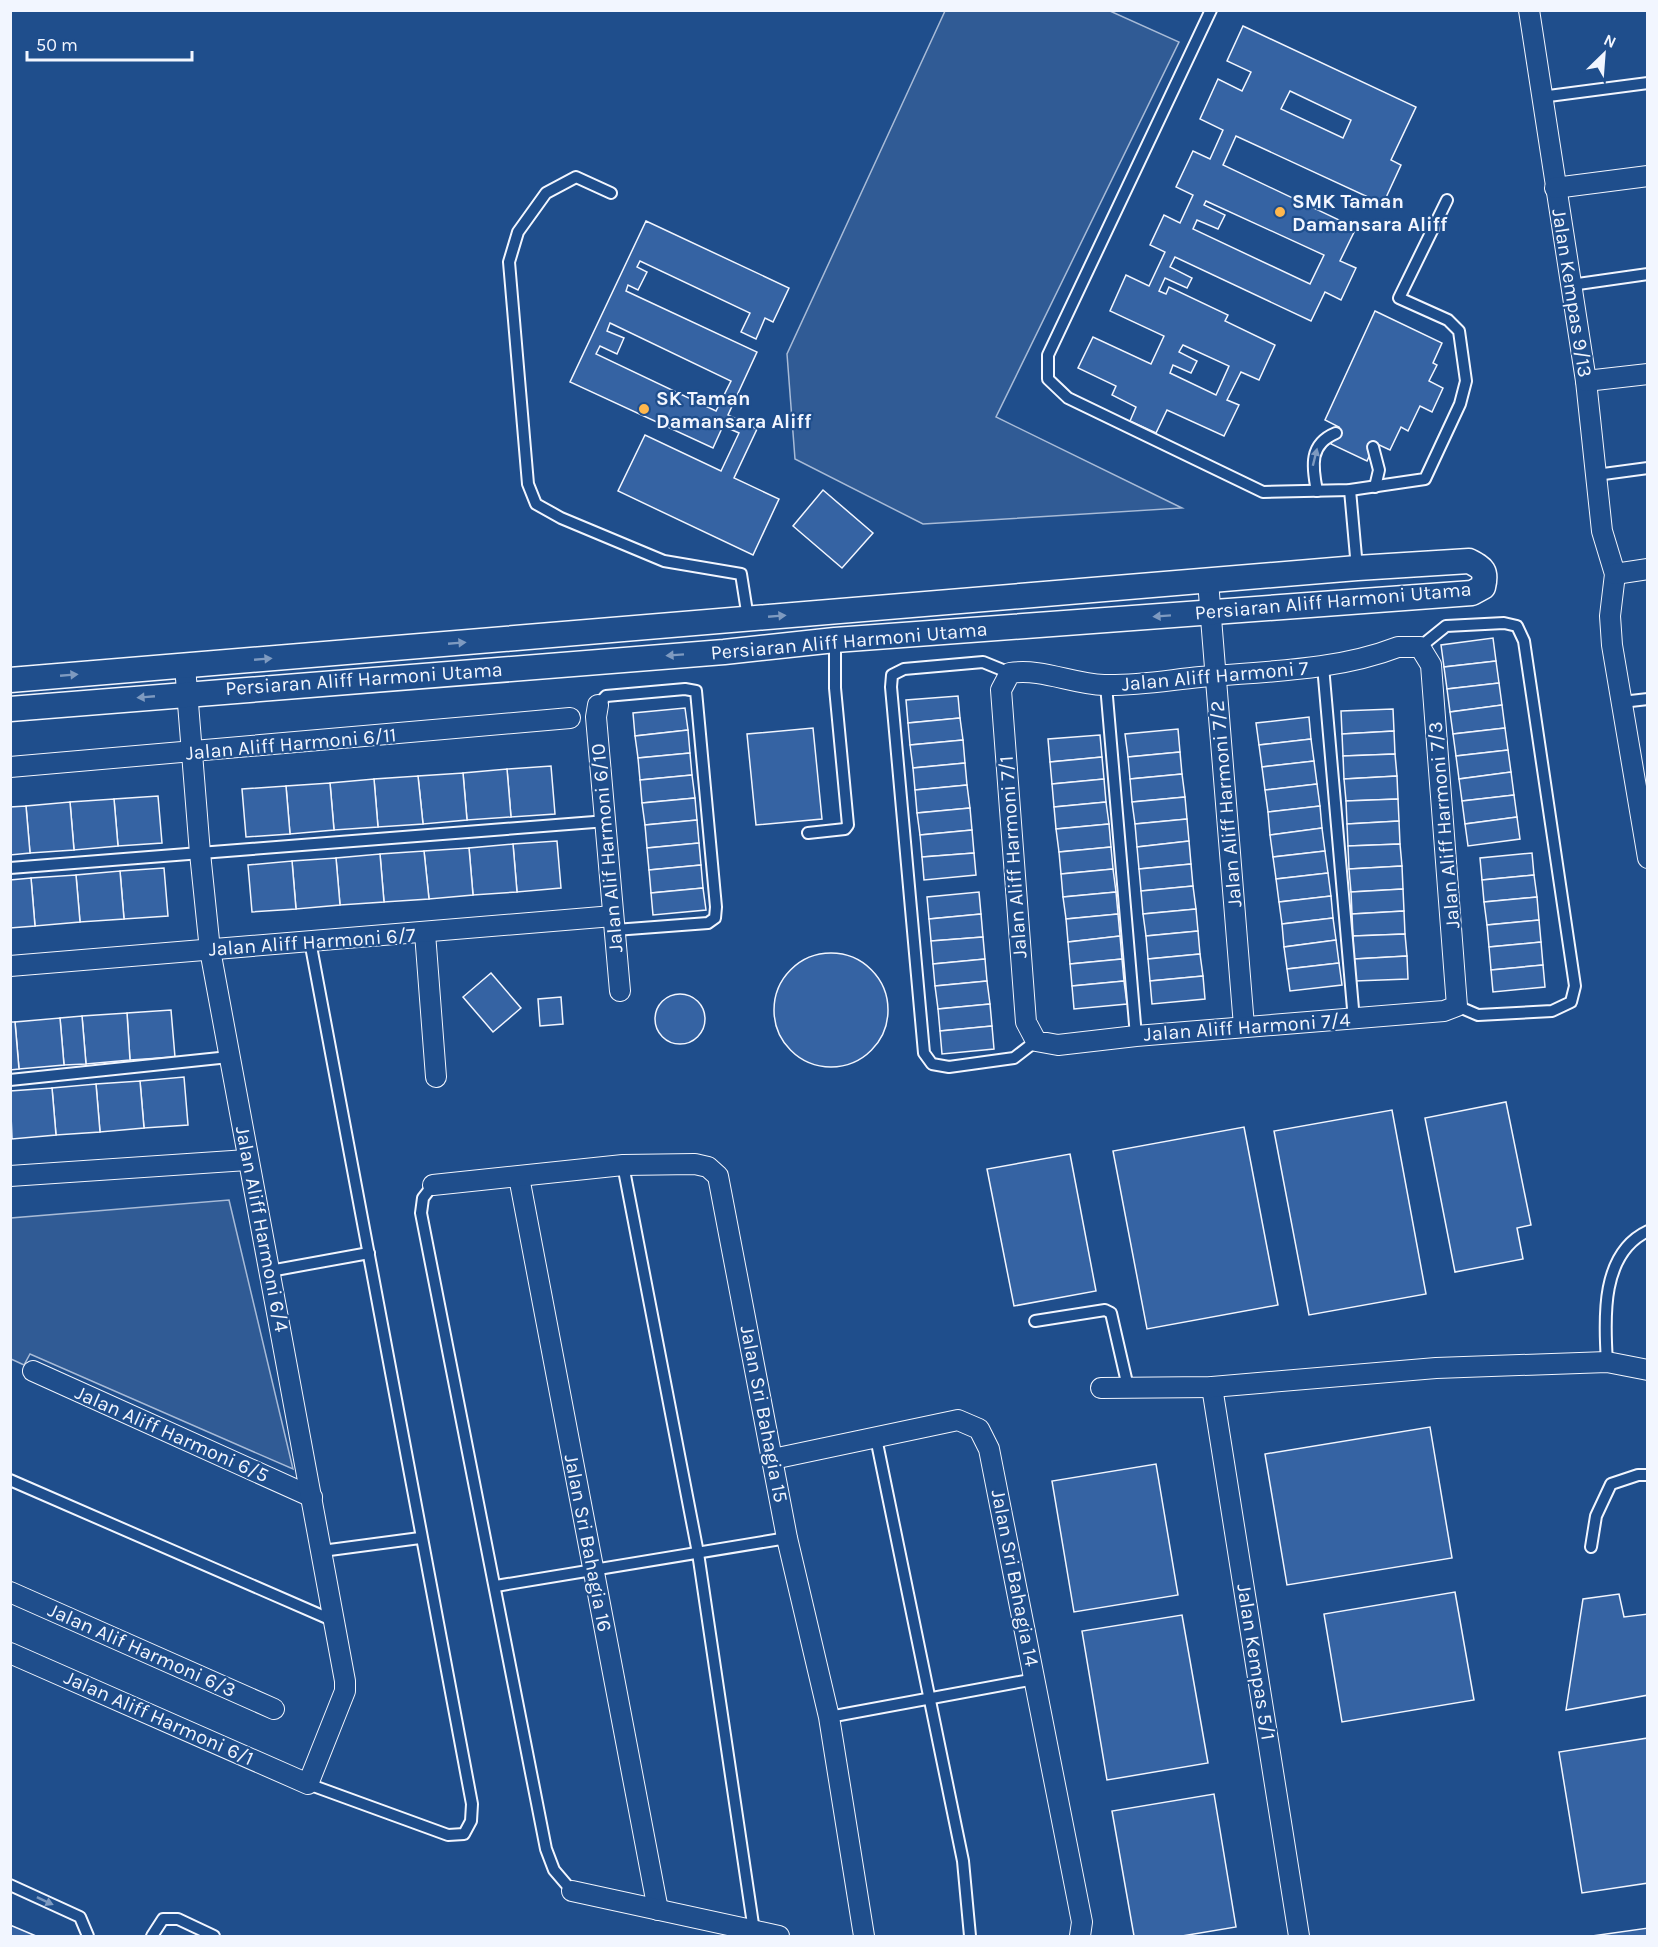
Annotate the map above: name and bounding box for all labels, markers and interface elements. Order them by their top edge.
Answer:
scale bar [27,24,192,62]
north arrow [1574,24,1634,84]
text: N [1601,30,1619,52]
text: 50 m [36,34,78,56]
place label: SMK Taman Damansara Aliff [1292,190,1448,236]
marker: SMK Taman Damansara Aliff [1273,205,1287,219]
street label: Jalan Kempas 9/13 [1547,207,1597,379]
place label: SK Taman Damansara Aliff [656,387,812,433]
marker: SK Taman Damansara Aliff [637,402,651,416]
one-way arrow [1311,448,1321,466]
street label: Persiaran Aliff Harmoni Utama [1194,577,1472,625]
one-way arrow [768,611,787,621]
one-way arrow [1153,611,1172,621]
street label: Persiaran Aliff Harmoni Utama [710,617,988,665]
one-way arrow [448,638,467,648]
one-way arrow [666,651,685,660]
one-way arrow [254,654,273,664]
street label: Jalan Aliff Harmoni 7 [1121,656,1310,696]
street label: Persiaran Aliff Harmoni Utama [225,658,503,700]
one-way arrow [59,671,78,680]
one-way arrow [136,692,155,701]
street label: Jalan Aliff Harmoni 7/2 [1205,700,1247,908]
street label: Jalan Aliff Harmoni 7/3 [1423,720,1465,930]
street label: Jalan Aliff Harmoni 6/11 [185,723,397,765]
street label: Jalan Alif Harmoni 6/10 [586,743,628,953]
street label: Jalan Aliff Harmoni 7/1 [994,755,1032,959]
street label: Jalan Aliff Harmoni 6/7 [208,923,417,961]
street label: Jalan Aliff Harmoni 7/4 [1143,1008,1351,1046]
street label: Jalan Aliff Harmoni 6/4 [231,1124,293,1334]
street label: Jalan Sri Bahagia 15 [736,1323,792,1505]
street label: Jalan Aliff Harmoni 6/5 [72,1381,272,1487]
street label: Jalan Sri Bahagia 16 [560,1452,616,1634]
street label: Jalan Sri Bahagia 14 [987,1488,1043,1668]
street label: Jalan Kempas 5/1 [1232,1582,1280,1742]
street label: Jalan Alif Harmoni 6/3 [45,1598,239,1702]
street label: Jalan Aliff Harmoni 6/1 [61,1666,257,1770]
one-way arrow [37,1896,55,1906]

